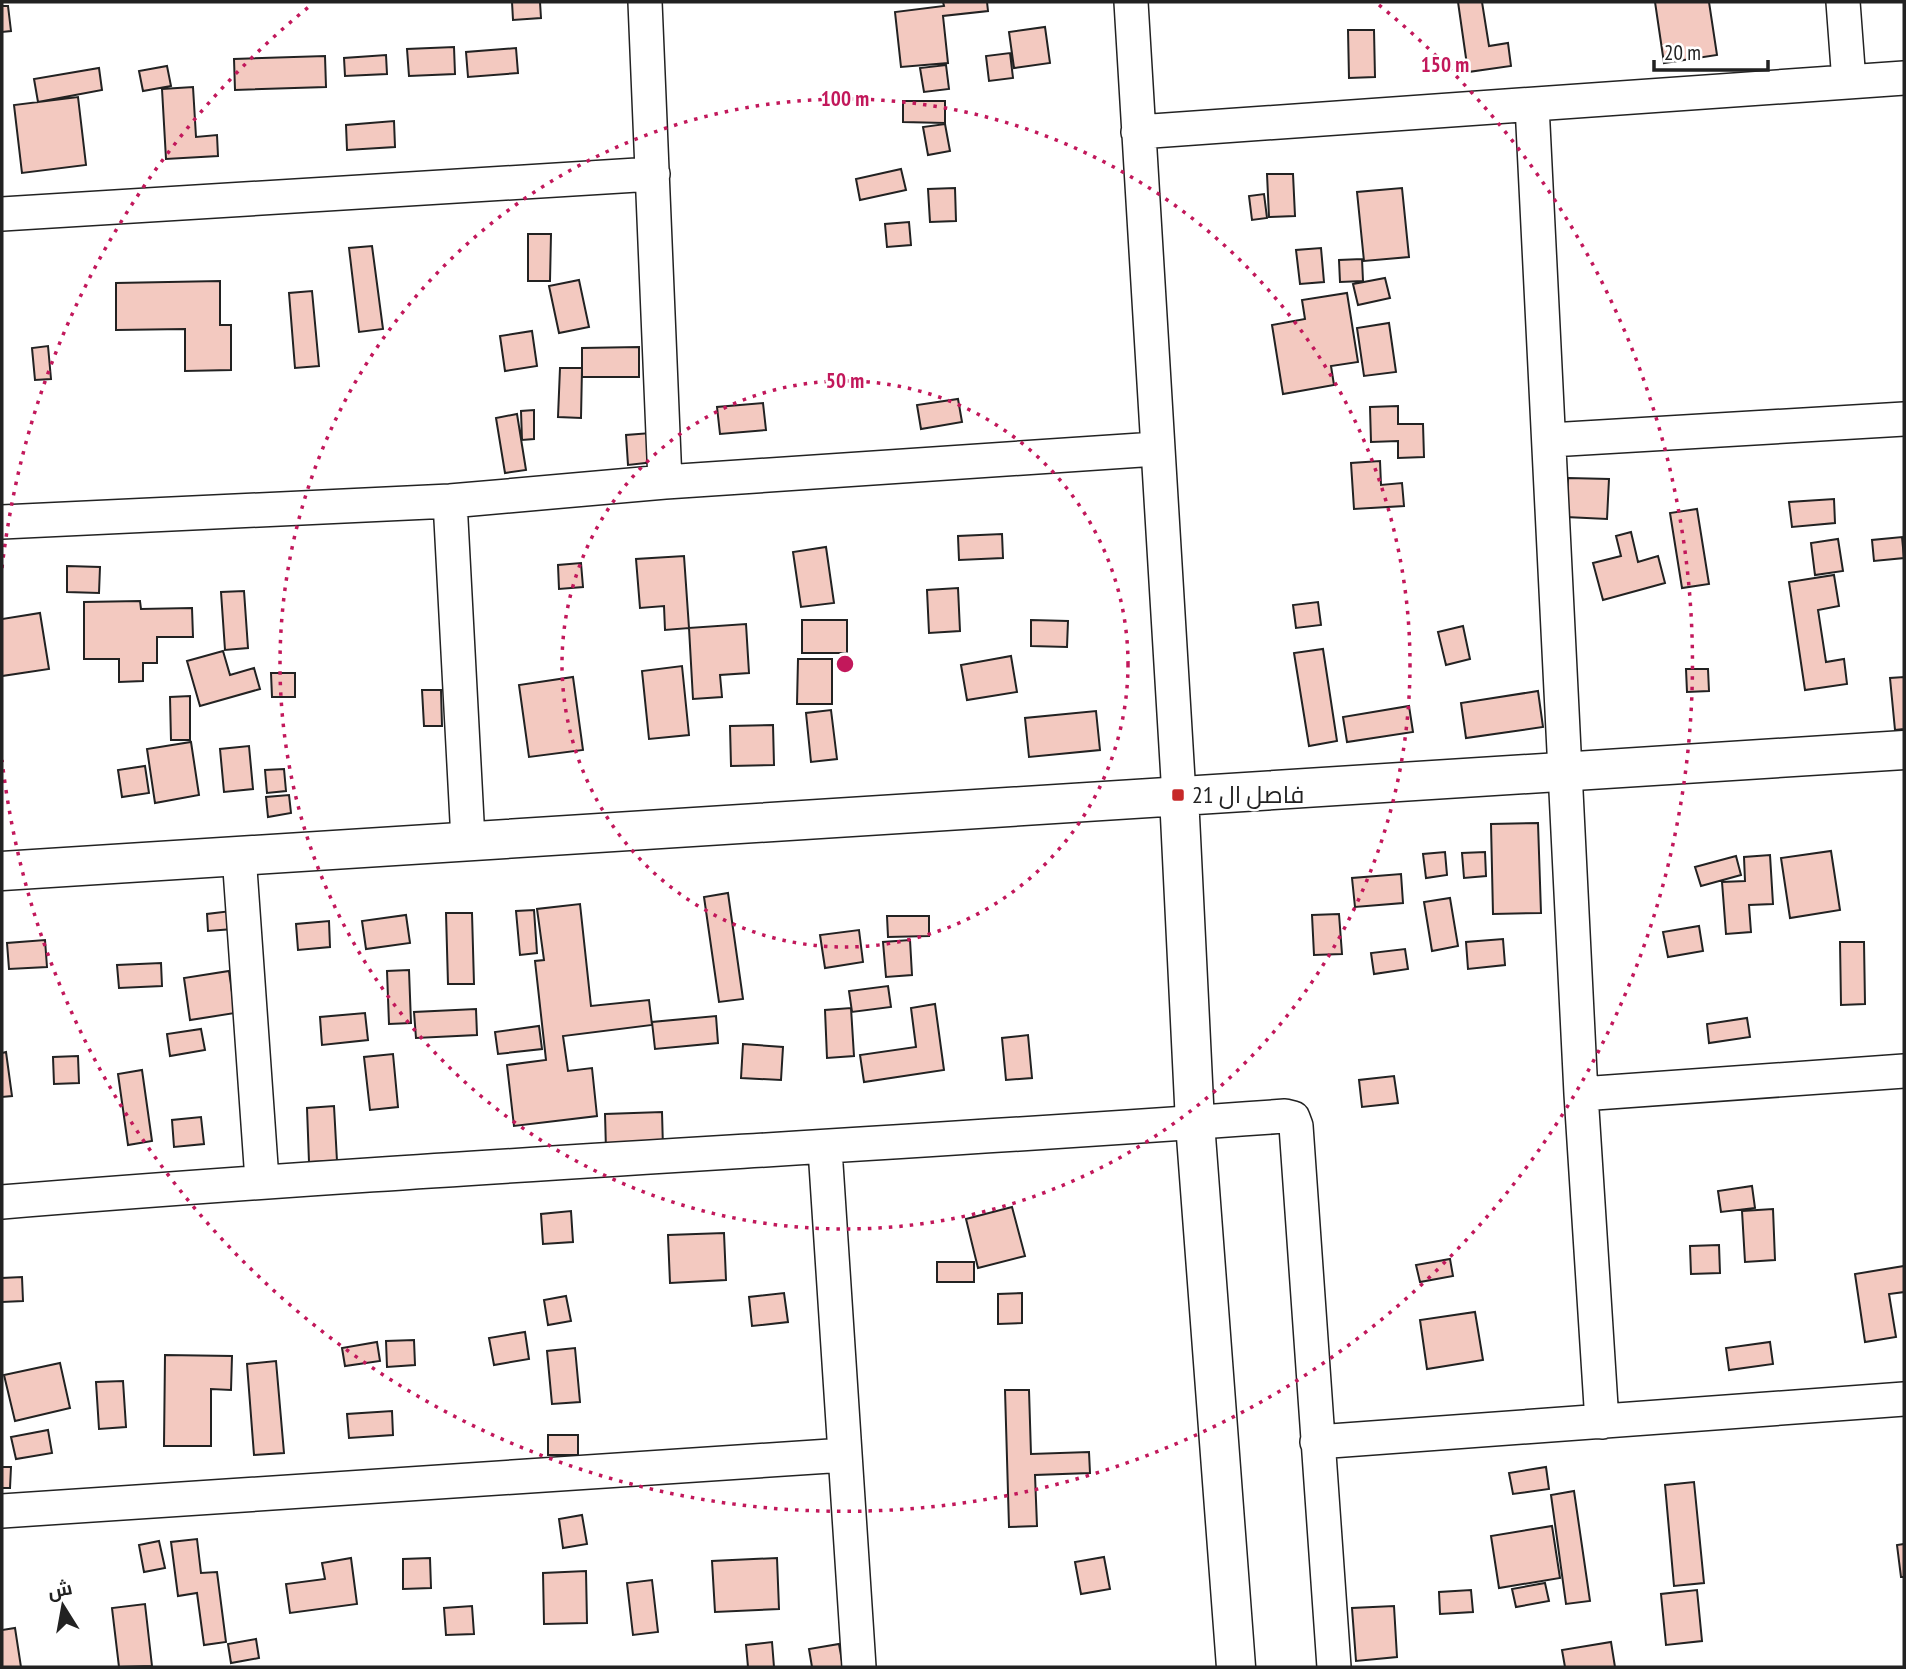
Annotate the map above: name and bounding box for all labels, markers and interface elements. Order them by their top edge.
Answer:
scale bar [1654,28,1768,72]
text: 20 m [1664,39,1701,66]
text: 150 m [1421,51,1469,78]
text: 100 m [821,85,869,112]
text: 50 m [826,367,864,394]
centre of rings [833,652,857,676]
place label: فاصل ال 21 [1192,779,1304,810]
marker: فاصل ال 21 [1170,787,1186,803]
north arrow [28,1571,98,1641]
text: ش [45,1575,74,1603]

